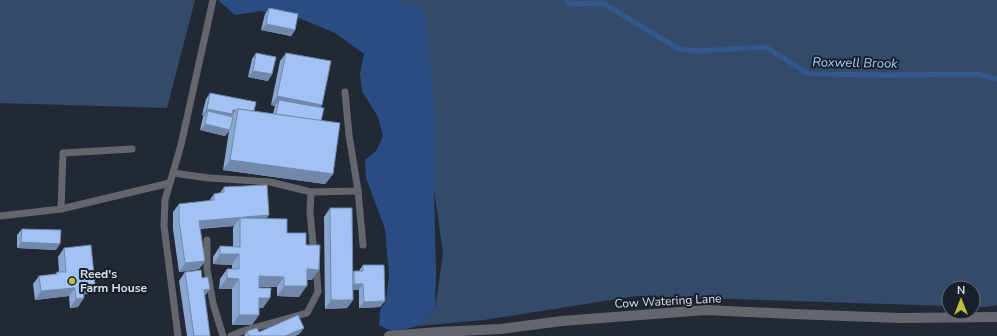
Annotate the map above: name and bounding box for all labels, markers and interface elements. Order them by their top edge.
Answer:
water label: Roxwell Brook [812,53,898,73]
place label: Reed's Farm House [80,266,148,296]
marker: Reed's Farm House [67,276,77,286]
north arrow [941,280,981,320]
text: N [957,283,965,298]
street label: Cow Watering Lane [614,290,722,312]

